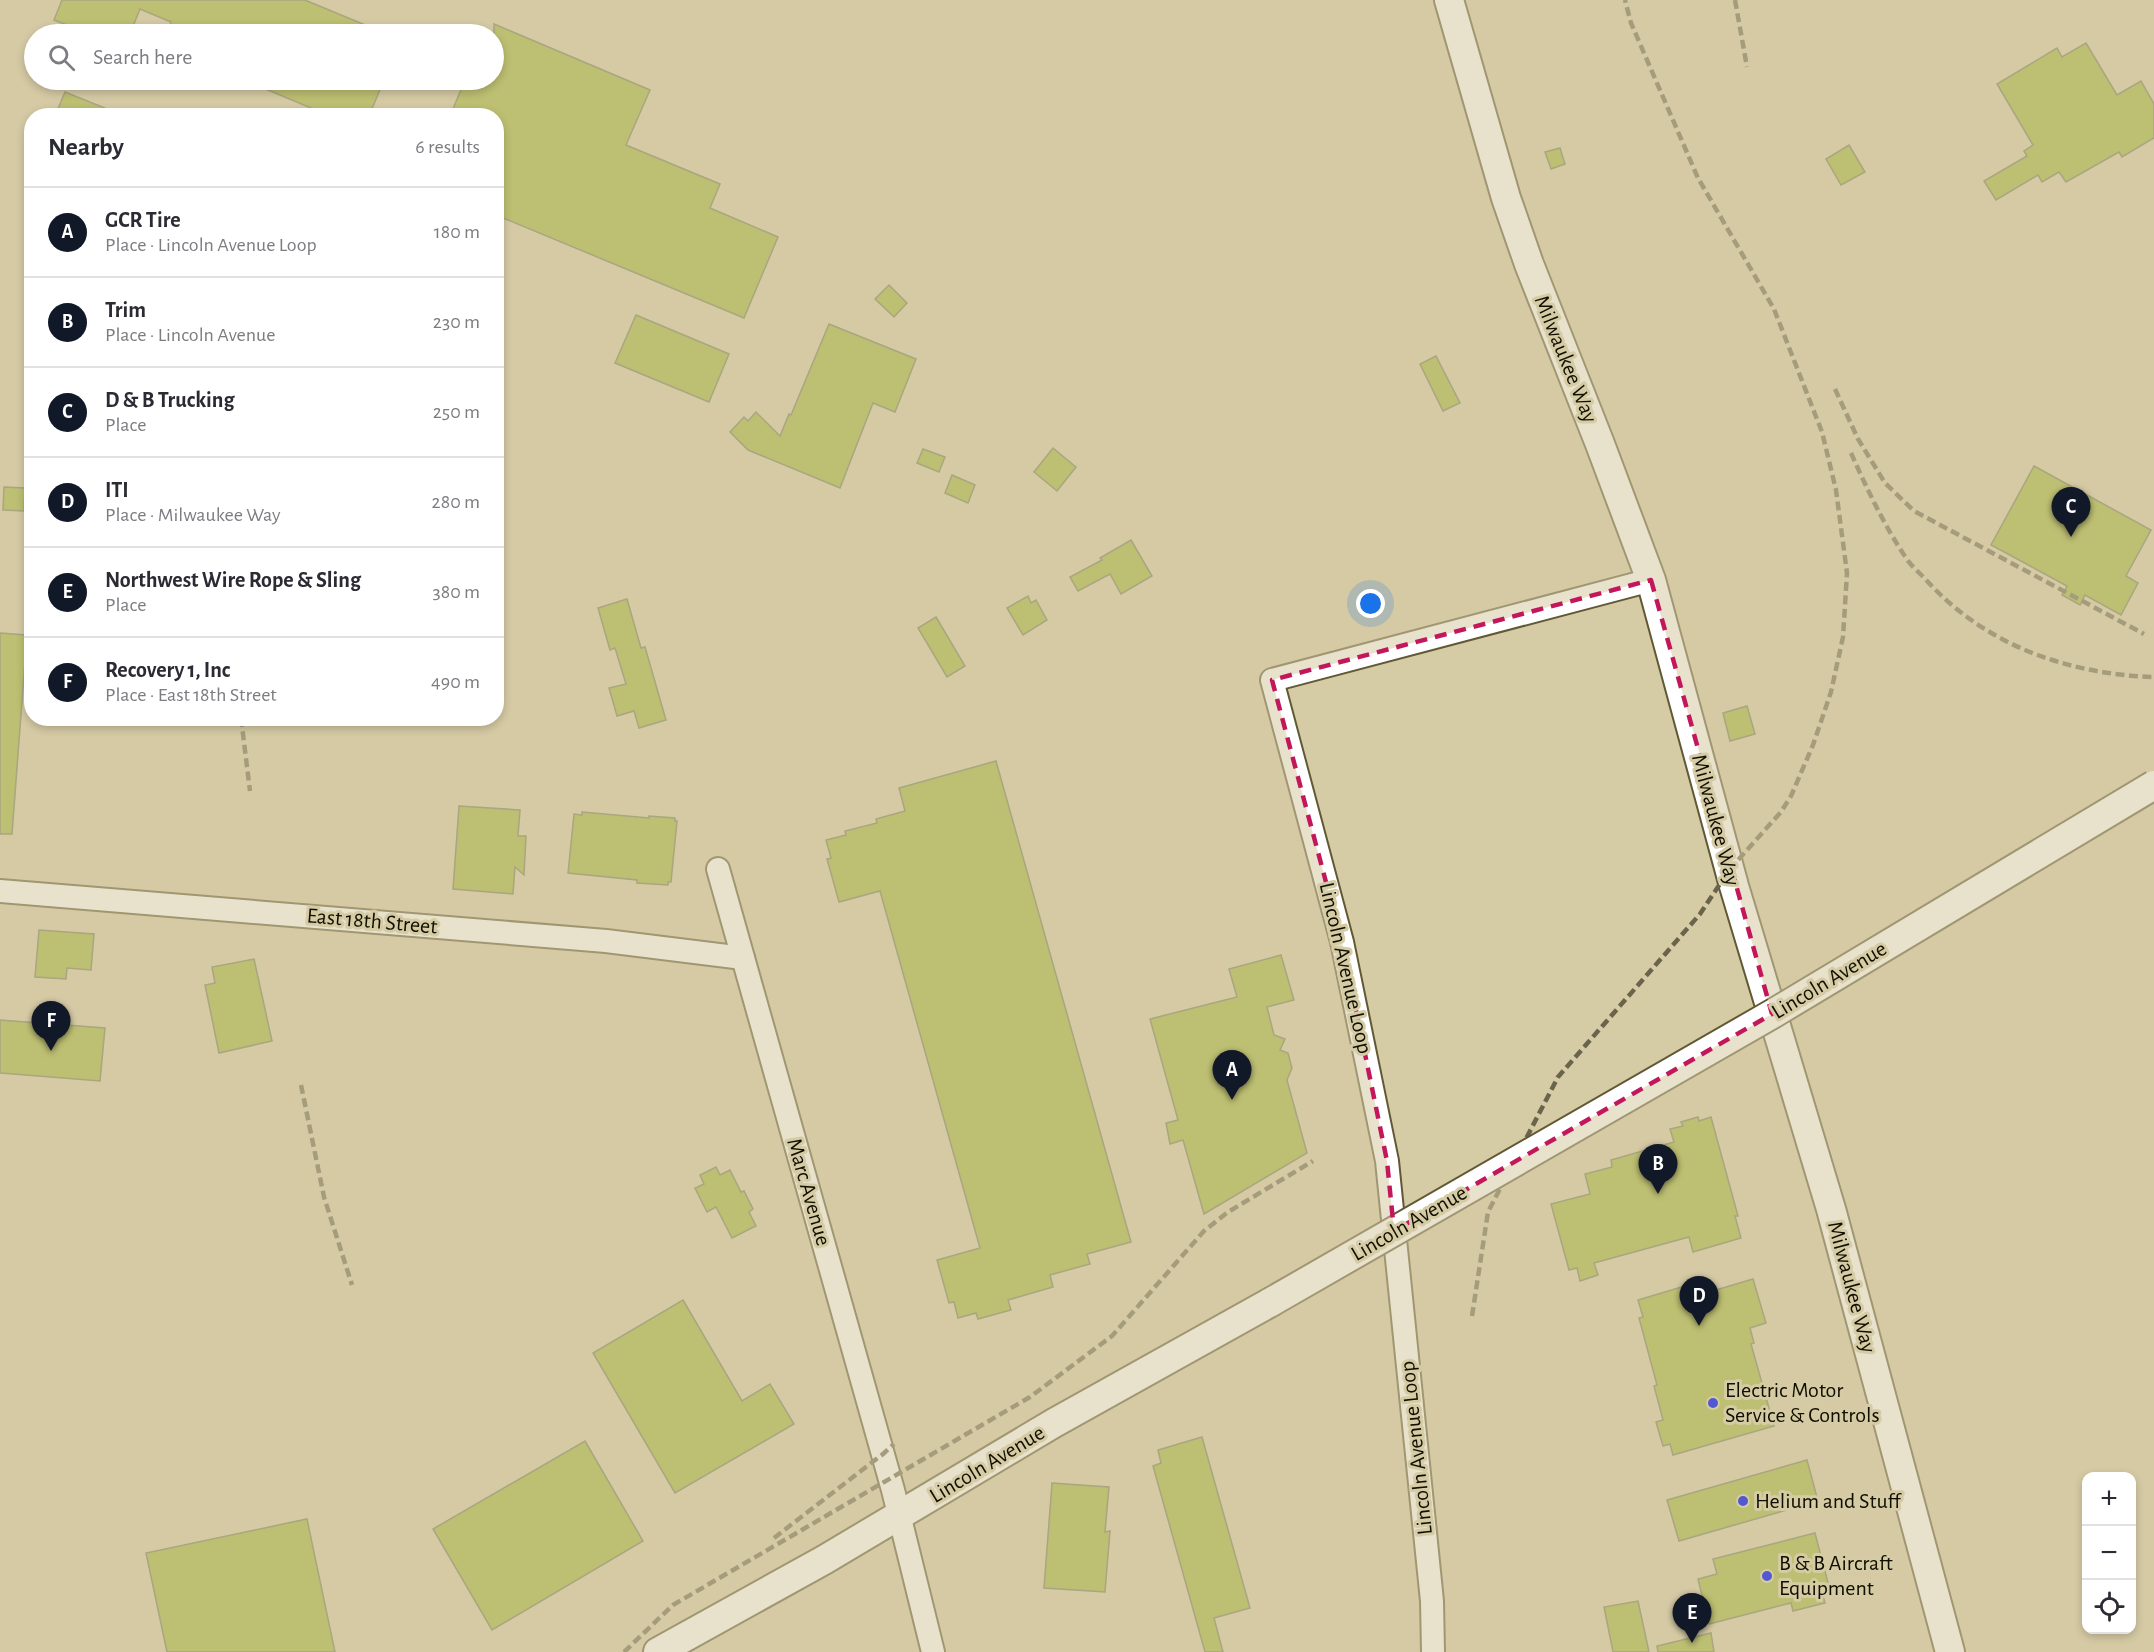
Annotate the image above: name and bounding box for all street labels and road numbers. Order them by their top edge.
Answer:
street label: Milwaukee Way [1530,292,1602,426]
street label: Milwaukee Way [1688,752,1744,889]
street label: Lincoln Avenue Loop [1316,880,1376,1056]
street label: East 18th Street [306,904,438,938]
street label: Lincoln Avenue [1768,937,1890,1023]
street label: Marc Avenue [783,1136,835,1248]
street label: Lincoln Avenue [1347,1181,1471,1265]
street label: Milwaukee Way [1824,1219,1880,1356]
street label: Lincoln Avenue Loop [1396,1360,1436,1536]
street label: Lincoln Avenue [926,1421,1048,1507]

